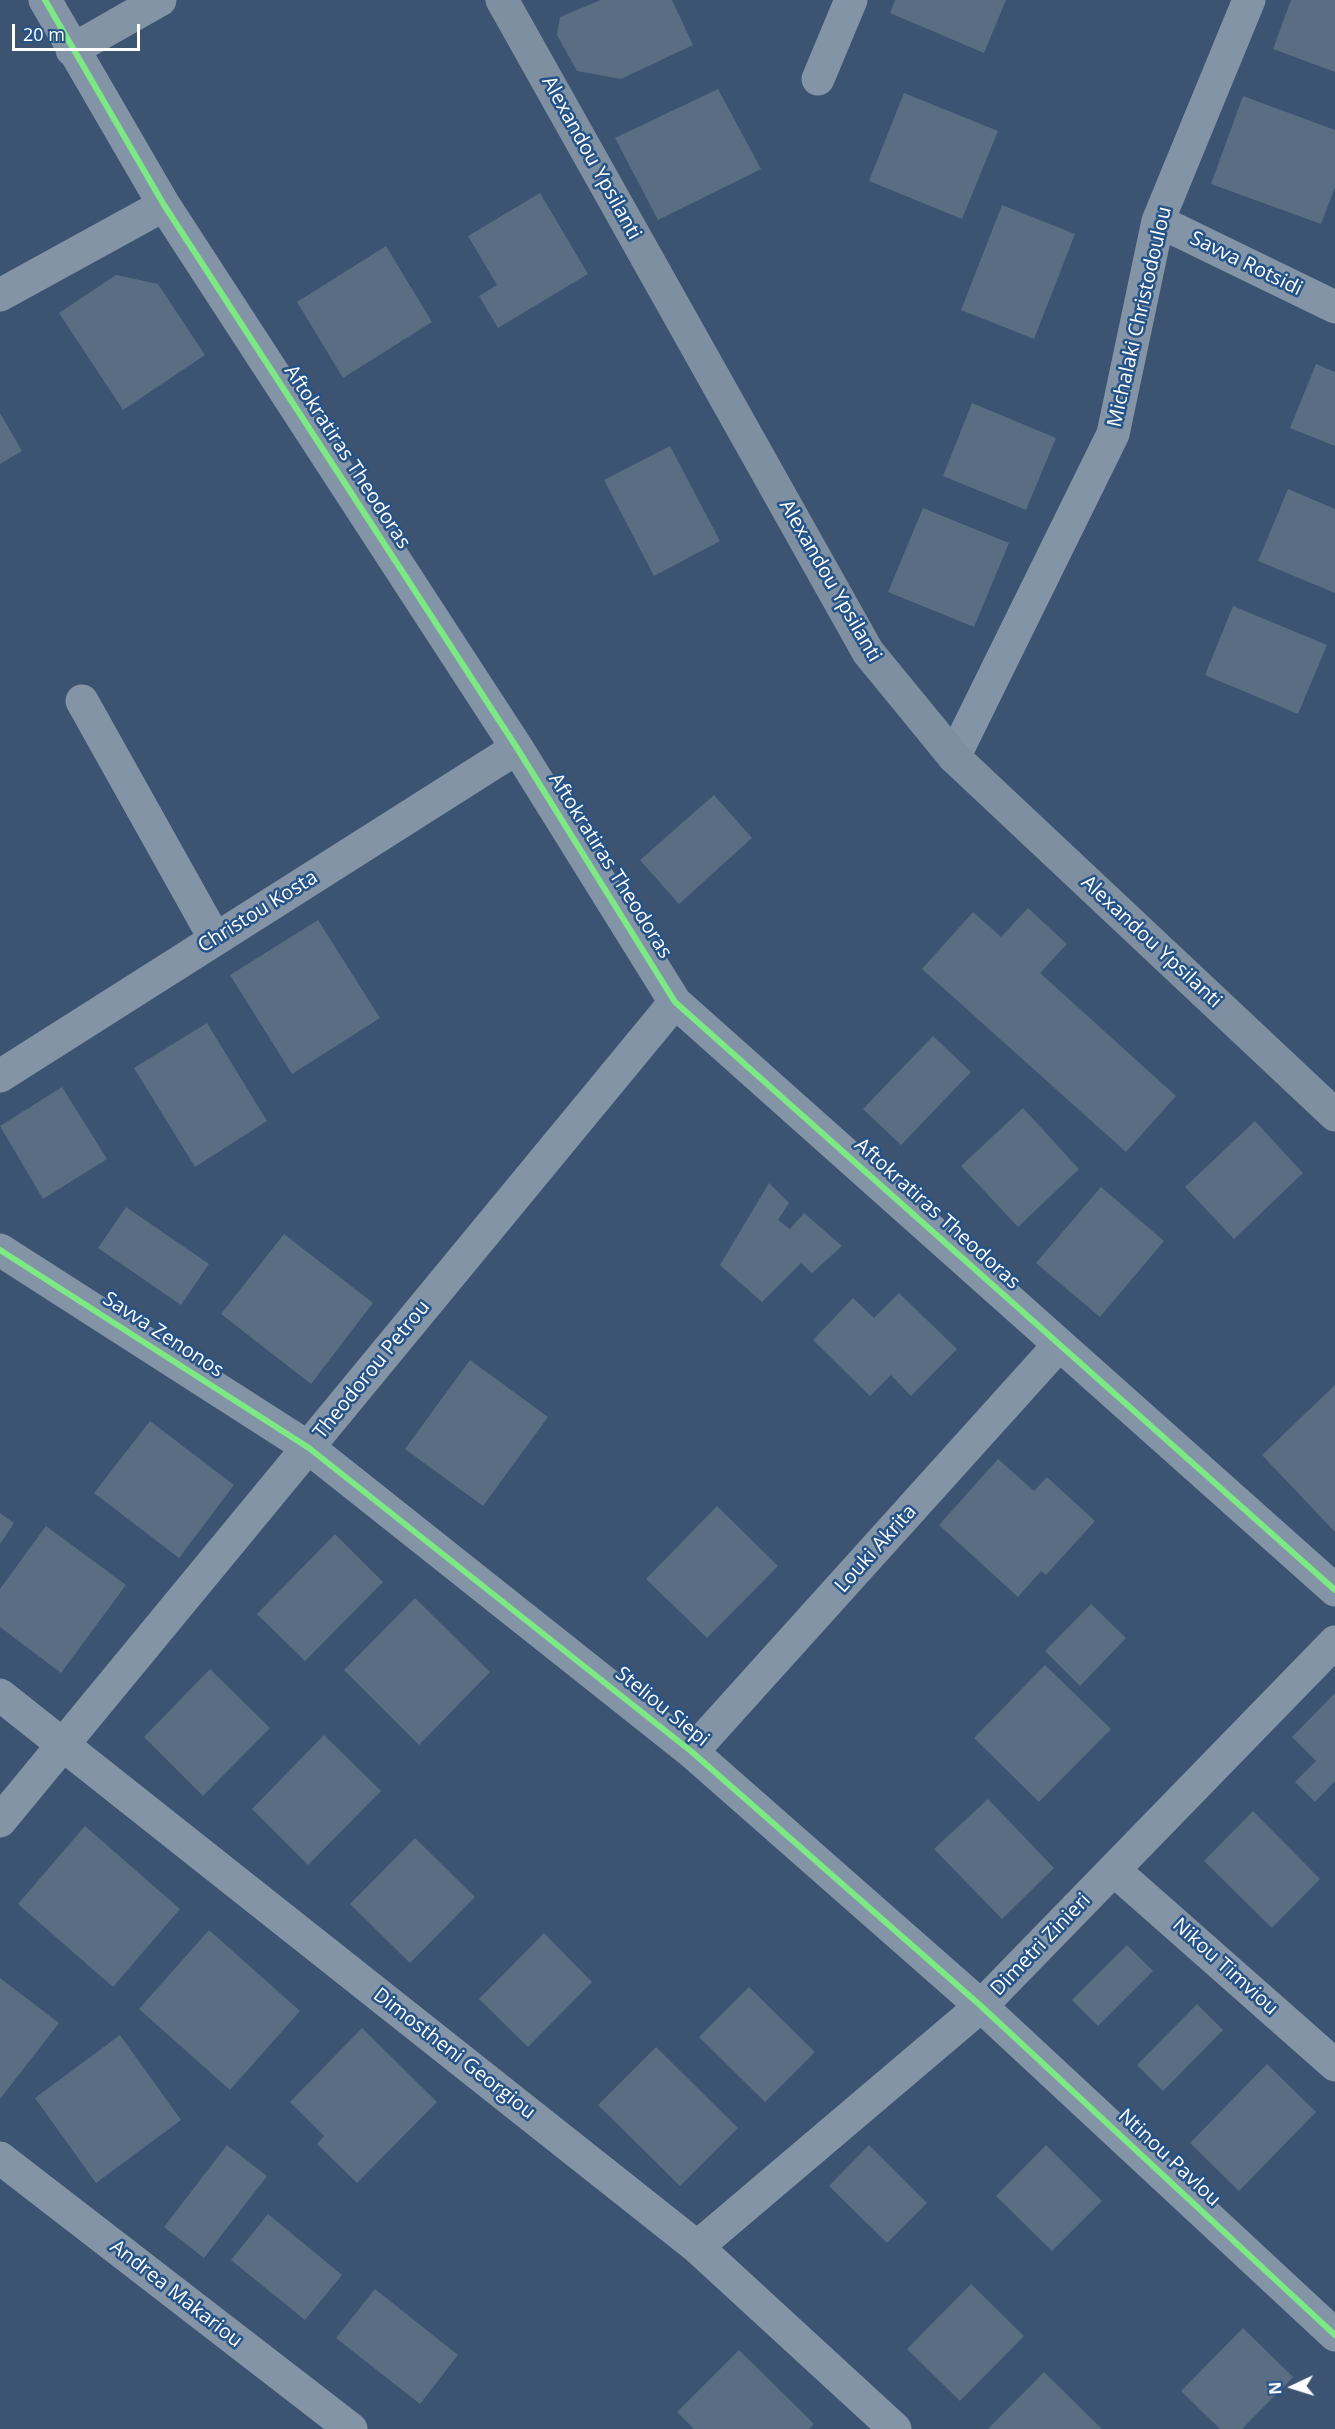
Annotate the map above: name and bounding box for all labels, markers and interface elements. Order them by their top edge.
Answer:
scale bar [15,12,142,50]
text: 20 m [23,22,65,46]
street label: Alexandou Ypsilanti [536,72,646,244]
street label: Michalaki Christodoulou [1103,204,1177,430]
street label: Savva Rotsidi [1186,227,1306,301]
street label: Aftokratiras Theodoras [279,361,415,553]
street label: Alexandou Ypsilanti [774,496,886,666]
street label: Aftokratiras Theodoras [543,769,677,963]
street label: Christou Kosta [194,866,322,958]
street label: Alexandou Ypsilanti [1076,871,1226,1013]
street label: Aftokratiras Theodoras [849,1133,1025,1295]
street label: Savva Zenonos [98,1287,228,1383]
street label: Theodorou Petrou [309,1296,435,1444]
street label: Louki Akrita [830,1500,922,1598]
street label: Steliou Siepi [610,1662,714,1752]
street label: Dimetri Zinieri [986,1889,1096,2001]
street label: Nikou Timviou [1167,1913,1283,2021]
street label: Dimostheni Georgiou [368,1983,540,2125]
street label: Ntinou Pavlou [1113,2104,1225,2212]
street label: Andrea Makariou [105,2235,247,2353]
north arrow [1263,2357,1323,2417]
text: N [1264,2381,1286,2396]

